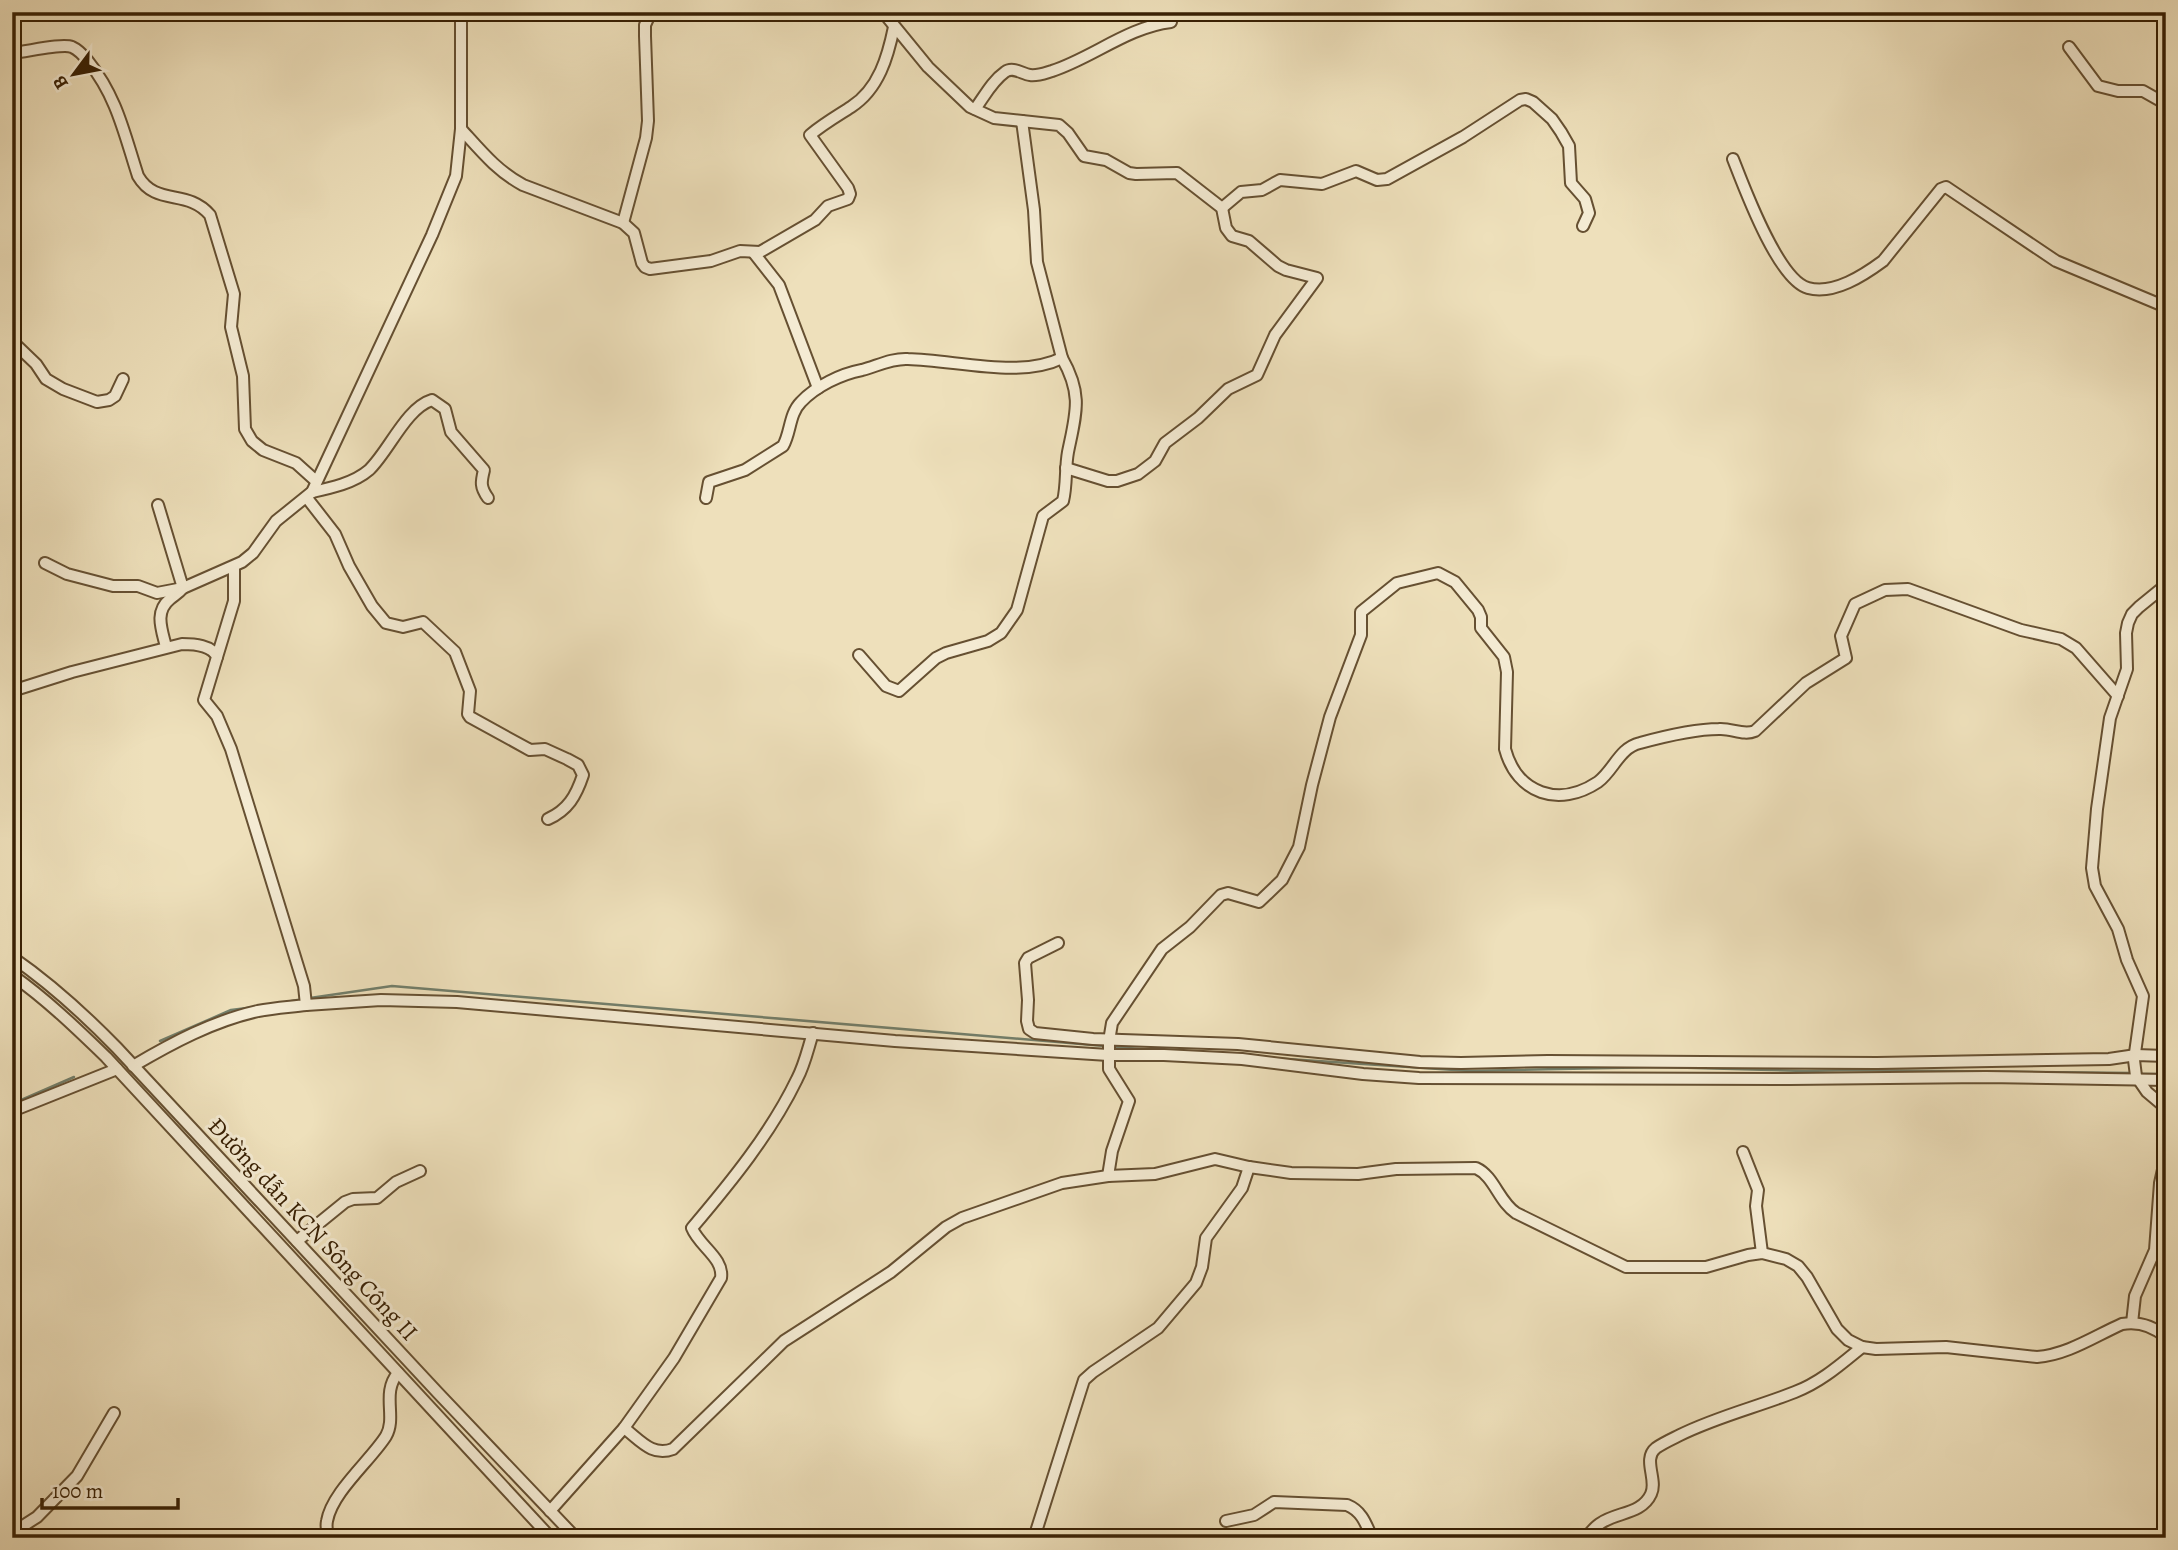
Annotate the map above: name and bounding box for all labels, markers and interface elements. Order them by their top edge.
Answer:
north arrow [38,38,108,108]
text: B [46,70,75,94]
street label: Đường dẫn KCN Sông Công II [201,1110,425,1348]
scale bar [42,1466,178,1510]
text: 100 m [52,1477,103,1505]

